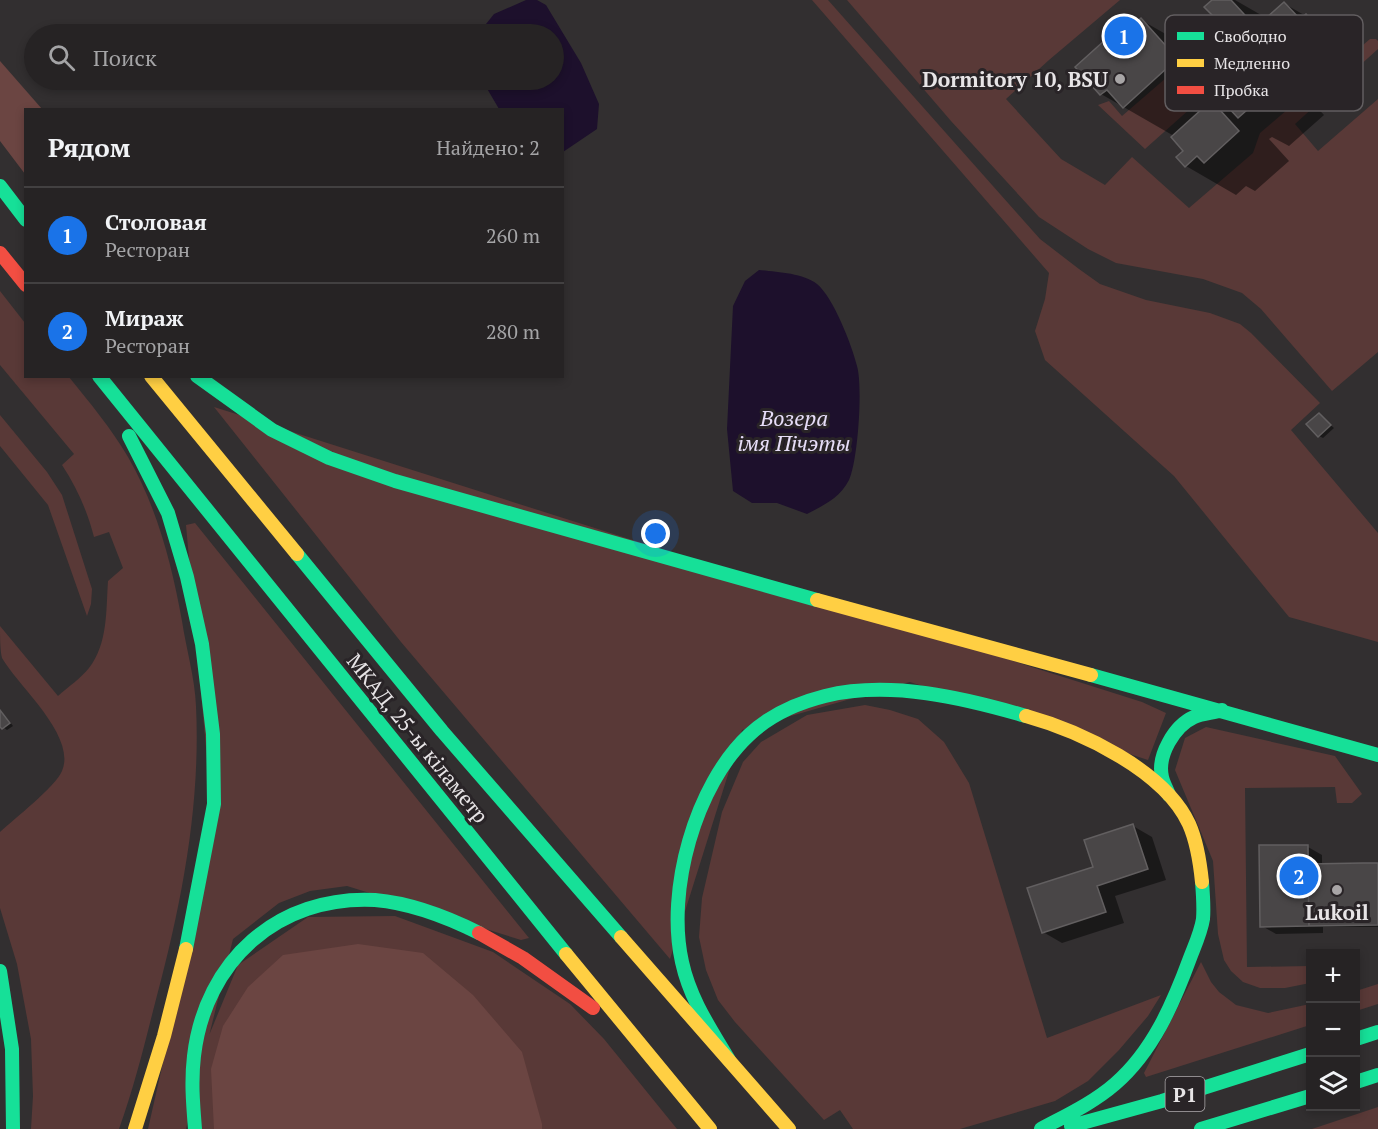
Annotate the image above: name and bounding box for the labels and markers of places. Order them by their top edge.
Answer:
pin: 1 [1104,14,1144,58]
place label: Dormitory 10, BSU [922,65,1108,93]
marker: Dormitory 10, BSU [1113,72,1127,86]
pin: 2 [1280,854,1318,898]
marker: Lukoil [1330,883,1344,897]
place label: Lukoil [1305,898,1369,926]

